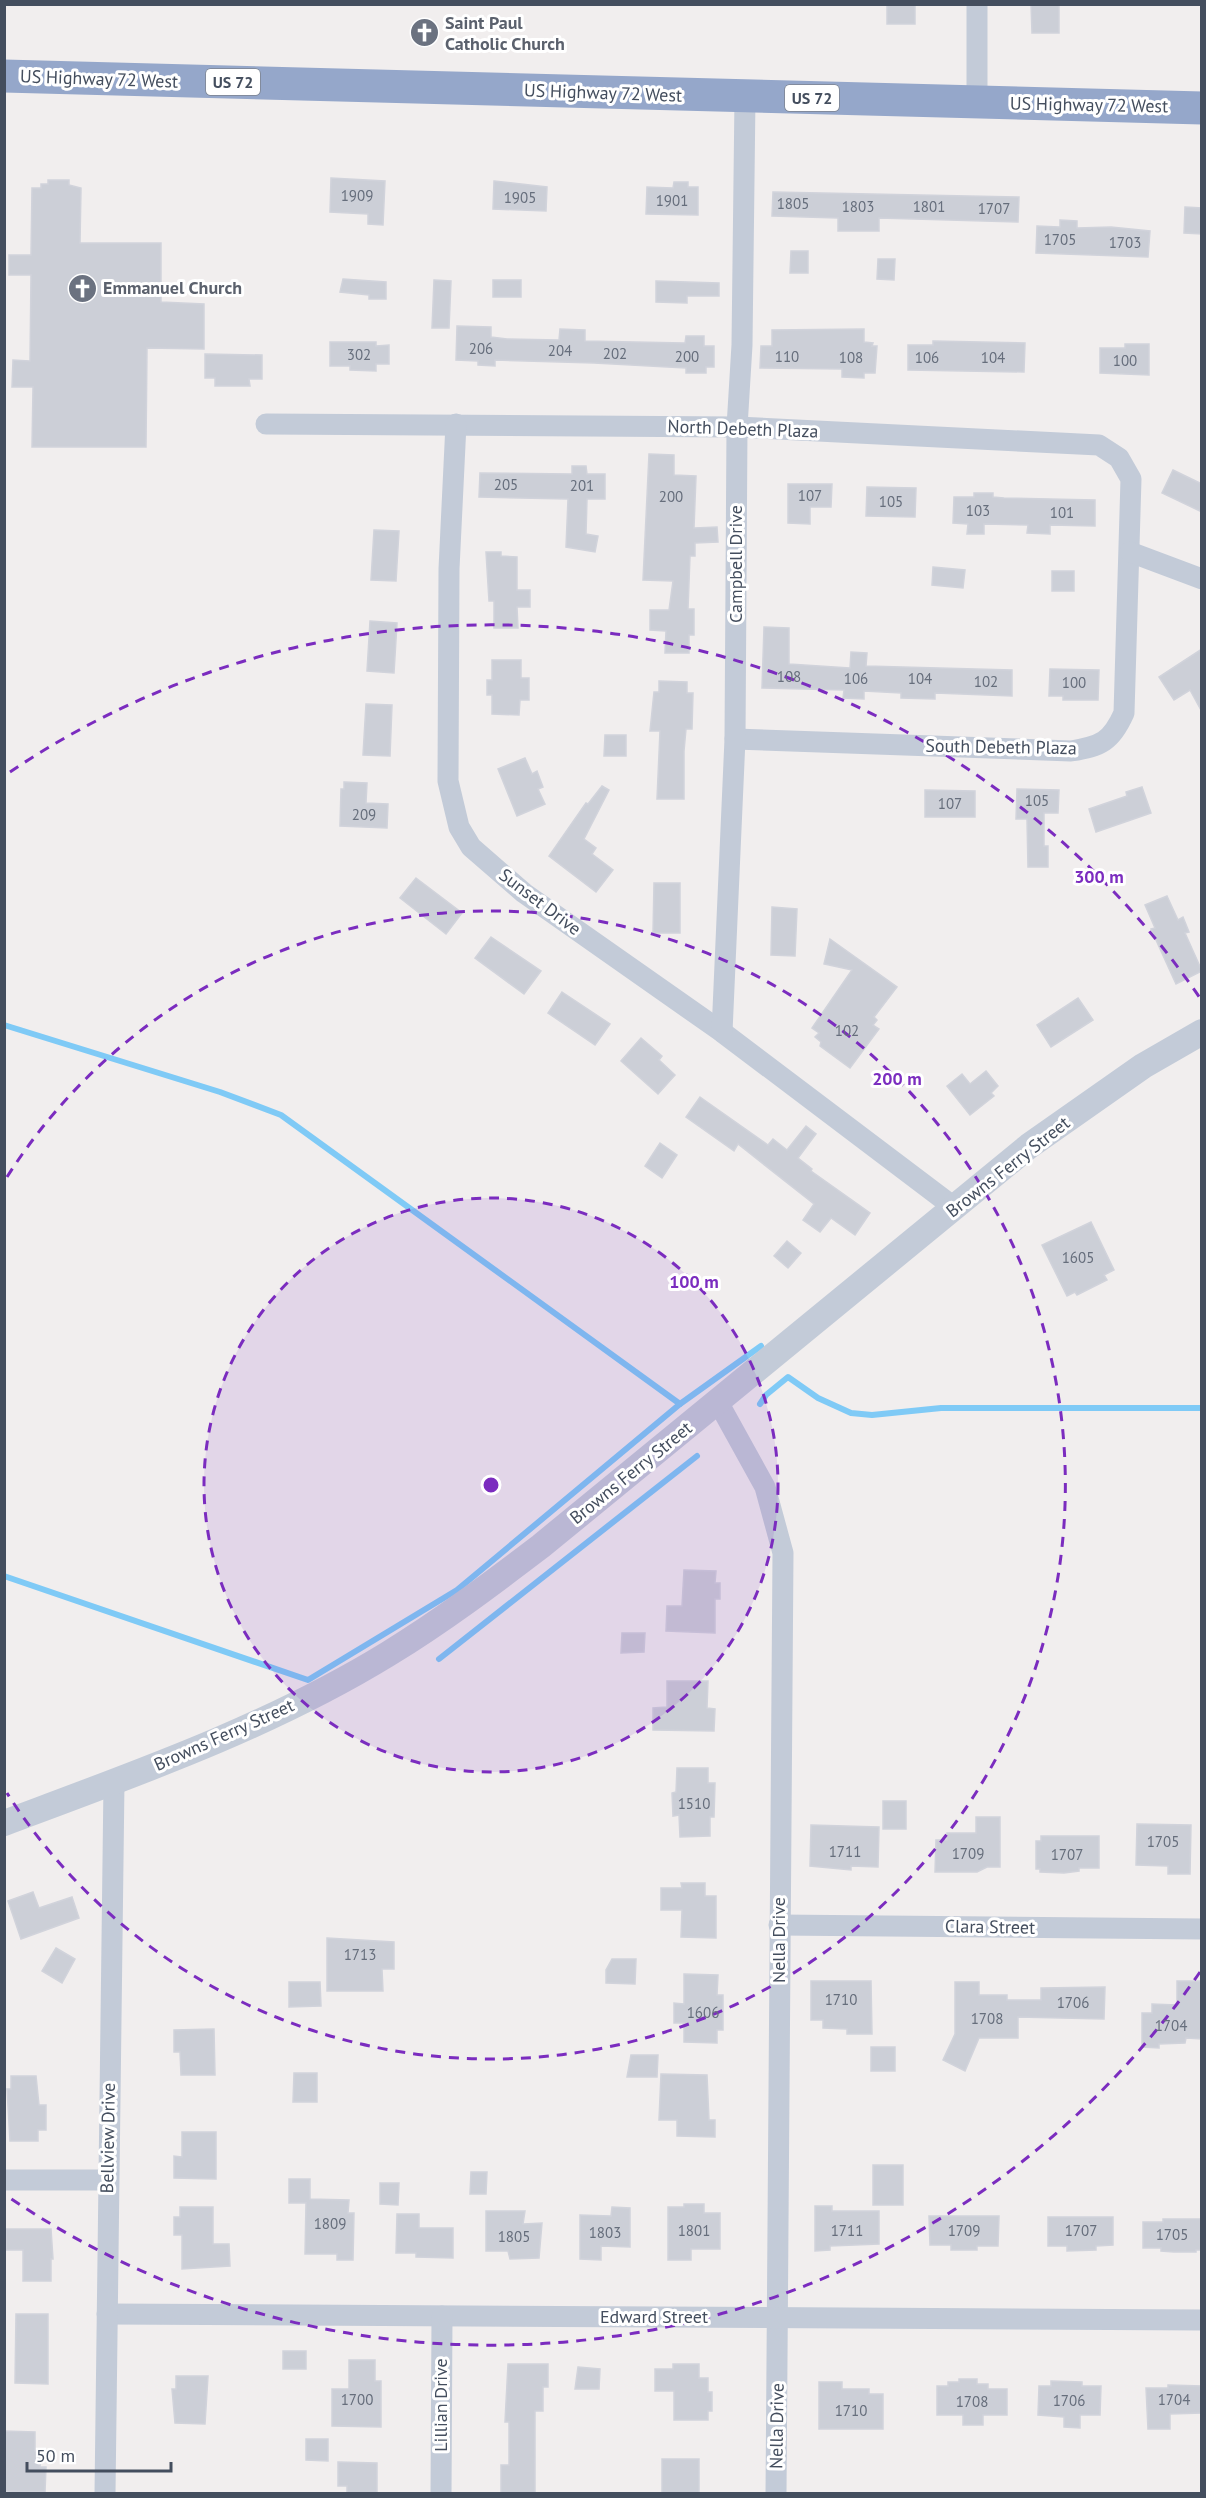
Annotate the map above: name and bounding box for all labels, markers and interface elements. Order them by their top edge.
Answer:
place label: Saint Paul Catholic Church [445,11,565,55]
church icon: Saint Paul Catholic Church [408,17,440,49]
street label: US Highway 72 West [20,64,179,93]
road number: US 72 [206,69,260,95]
street label: US Highway 72 West [524,78,683,107]
road number: US 72 [785,85,839,111]
street label: US Highway 72 West [1010,92,1168,117]
house number: 1909 [341,186,373,205]
house number: 1905 [504,188,536,207]
house number: 1901 [656,191,688,210]
house number: 1805 [777,194,809,213]
house number: 1803 [842,197,874,216]
house number: 1801 [913,197,945,216]
house number: 1707 [978,199,1010,218]
house number: 1705 [1044,230,1076,249]
house number: 1703 [1109,233,1141,252]
church icon: Emmanuel Church [66,272,98,304]
place label: Emmanuel Church [103,276,242,299]
house number: 206 [469,339,493,358]
house number: 204 [548,341,572,360]
house number: 202 [603,344,627,363]
house number: 302 [347,345,371,364]
house number: 200 [675,347,699,366]
house number: 110 [775,347,799,366]
house number: 108 [839,348,863,367]
house number: 106 [915,348,939,367]
house number: 104 [981,348,1005,367]
house number: 100 [1113,351,1137,370]
street label: North Debeth Plaza [667,414,819,443]
house number: 205 [494,475,518,494]
house number: 201 [570,476,594,495]
house number: 107 [798,486,822,505]
house number: 200 [659,487,683,506]
house number: 105 [879,492,903,511]
house number: 103 [966,501,990,520]
house number: 101 [1050,503,1074,522]
street label: Campbell Drive [724,505,747,623]
house number: 108 [777,667,801,686]
house number: 106 [844,669,868,688]
house number: 104 [908,669,932,688]
house number: 102 [974,672,998,691]
house number: 100 [1062,673,1086,692]
street label: South Debeth Plaza [925,734,1077,759]
house number: 105 [1025,791,1049,810]
house number: 107 [938,794,962,813]
house number: 209 [352,805,376,824]
street label: Sunset Drive [495,863,586,940]
text: 300 m [1074,865,1124,888]
house number: 102 [835,1021,859,1040]
text: 200 m [872,1067,922,1090]
street label: Browns Ferry Street [941,1111,1074,1222]
house number: 1605 [1062,1248,1094,1267]
text: 100 m [669,1270,719,1293]
street label: Browns Ferry Street [565,1416,696,1529]
centre of rings [481,1475,501,1495]
street label: Browns Ferry Street [150,1693,297,1776]
house number: 1510 [678,1794,710,1813]
house number: 1705 [1147,1832,1179,1851]
house number: 1711 [829,1842,861,1861]
house number: 1709 [952,1844,984,1863]
house number: 1707 [1051,1845,1083,1864]
street label: Nella Drive [767,1897,790,1983]
street label: Clara Street [945,1914,1035,1939]
house number: 1713 [344,1945,376,1964]
house number: 1710 [825,1990,857,2009]
house number: 1706 [1057,1993,1089,2012]
house number: 1606 [687,2003,719,2022]
house number: 1708 [971,2009,1003,2028]
house number: 1704 [1155,2016,1187,2035]
street label: Bellview Drive [95,2083,120,2193]
house number: 1809 [314,2214,346,2233]
house number: 1801 [678,2221,710,2240]
house number: 1711 [831,2221,863,2240]
house number: 1709 [948,2221,980,2240]
house number: 1707 [1065,2221,1097,2240]
house number: 1803 [589,2223,621,2242]
house number: 1705 [1156,2225,1188,2244]
house number: 1805 [498,2227,530,2246]
street label: Edward Street [600,2305,708,2328]
street label: Lillian Drive [429,2358,452,2452]
street label: Nella Drive [764,2383,789,2469]
house number: 1700 [341,2390,373,2409]
house number: 1704 [1158,2390,1190,2409]
house number: 1706 [1053,2391,1085,2410]
house number: 1708 [956,2392,988,2411]
house number: 1710 [835,2401,867,2420]
scale bar [27,2435,171,2473]
text: 50 m [36,2444,75,2467]

